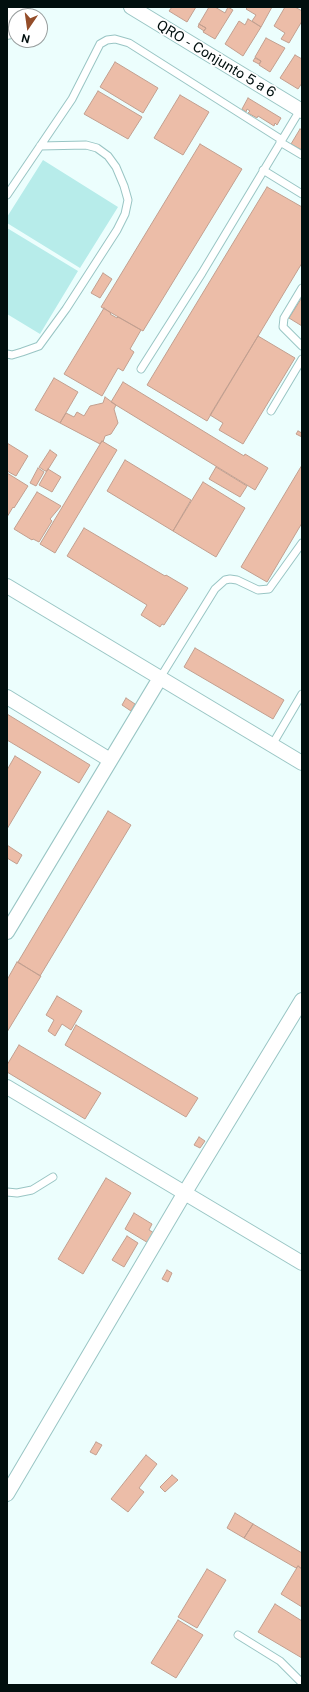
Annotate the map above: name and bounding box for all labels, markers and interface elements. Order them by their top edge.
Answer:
north arrow [8,8,48,48]
street label: QRO - Conjunto 5 a 6 [153,17,279,101]
text: N [20,32,31,46]

